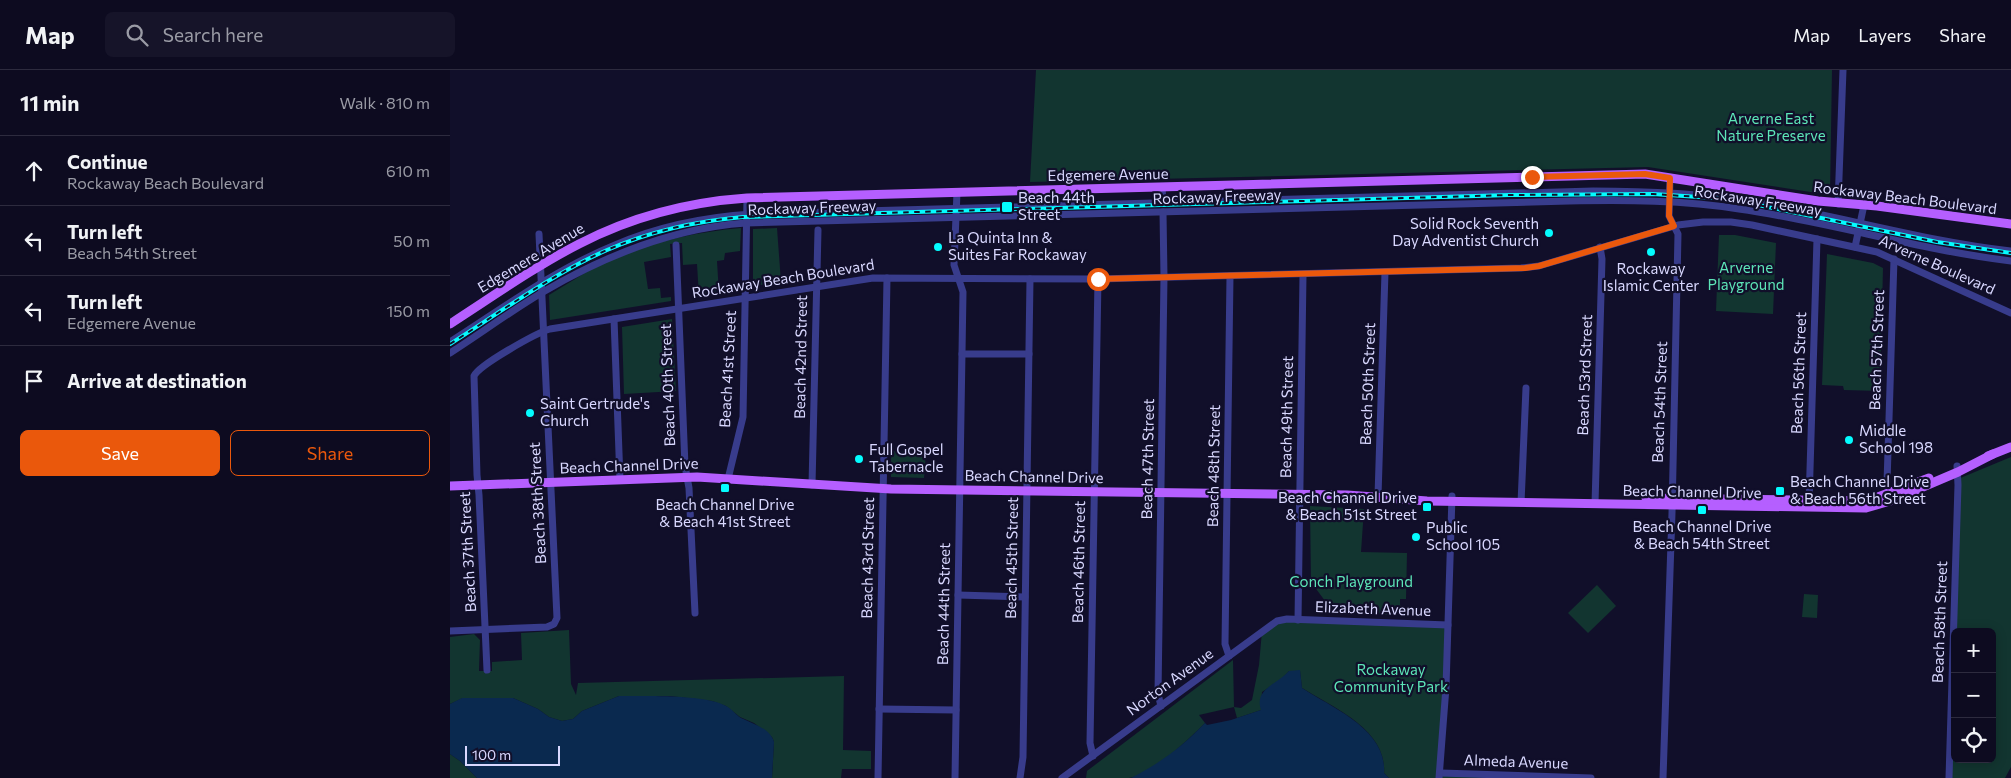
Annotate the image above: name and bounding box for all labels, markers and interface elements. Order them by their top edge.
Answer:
search box [105,12,455,57]
text: Map [25,20,75,49]
icon: search [123,21,151,49]
text: Search here [163,23,263,46]
text: Map [1793,24,1830,46]
text: Layers [1858,24,1911,46]
text: Share [1939,24,1986,46]
text: 11 min [20,90,79,115]
text: Walk · 810 m [340,93,430,112]
park label: Arverne East Nature Preserve [1716,109,1826,144]
text: Continue [67,150,147,173]
icon: ahead [20,157,48,185]
text: 610 m [386,161,430,180]
street label: Edgemere Avenue [1047,164,1169,184]
route end [1521,166,1544,189]
text: Rockaway Beach Boulevard [67,173,264,192]
street label: Rockaway Beach Boulevard [1812,177,1998,217]
street label: Rockaway Freeway [1693,181,1823,219]
street label: Rockaway Freeway [1152,185,1282,207]
place label: Beach 44th Street [1018,188,1095,223]
street label: Rockaway Freeway [747,196,877,218]
marker: Beach 44th Street [1000,200,1014,214]
place label: Solid Rock Seventh Day Adventist Church [1392,214,1539,249]
street label: Edgemere Avenue [474,218,587,296]
text: Turn left [67,220,142,243]
icon: left [20,227,48,255]
marker: Solid Rock Seventh Day Adventist Church [1543,227,1555,239]
place label: La Quinta Inn & Suites Far Rockaway [948,228,1087,263]
street label: Arverne Boulevard [1876,230,1998,298]
text: 50 m [393,231,430,250]
marker: La Quinta Inn & Suites Far Rockaway [932,241,944,253]
text: Beach 54th Street [67,243,197,262]
marker: Rockaway Islamic Center [1645,246,1657,258]
street label: Rockaway Beach Boulevard [690,255,875,301]
park label: Arverne Playground [1708,258,1784,293]
place label: Rockaway Islamic Center [1603,259,1699,294]
route start [1087,268,1110,291]
street label: Beach 57th Street [1865,289,1887,411]
text: Turn left [67,290,142,313]
street label: Beach 42nd Street [790,295,810,419]
icon: left [20,297,48,325]
text: 150 m [387,301,430,320]
street label: Beach 41st Street [715,310,739,428]
street label: Beach 56th Street [1787,312,1809,434]
text: Edgemere Avenue [67,313,196,332]
street label: Beach 53rd Street [1573,314,1595,436]
street label: Beach 50th Street [1356,322,1378,446]
street label: Beach 40th Street [656,323,678,447]
street label: Beach 54th Street [1648,341,1670,463]
street label: Beach 49th Street [1276,356,1296,478]
icon: arrive [20,367,48,395]
text: Arrive at destination [67,369,247,392]
place label: Saint Gertrude's Church [540,394,650,429]
street label: Beach 47th Street [1137,398,1157,520]
street label: Beach 48th Street [1203,405,1223,527]
marker: Saint Gertrude's Church [524,407,536,419]
place label: Middle School 198 [1859,421,1933,456]
button: Save [20,430,220,476]
button: Share [230,430,430,476]
marker: Middle School 198 [1843,434,1855,446]
place label: Full Gospel Tabernacle [869,440,944,475]
street label: Beach 38th Street [525,442,549,564]
marker: Full Gospel Tabernacle [853,453,865,465]
street label: Beach Channel Drive [559,454,699,476]
street label: Beach Channel Drive [964,466,1104,486]
place label: Beach Channel Drive & Beach 56th Street [1790,472,1929,507]
street label: Beach Channel Drive [1622,481,1762,501]
marker: Beach Channel Drive & Beach 41st Street [719,482,731,494]
marker: Beach Channel Drive & Beach 56th Street [1774,485,1786,497]
place label: Beach Channel Drive & Beach 51st Street [1278,488,1417,523]
street label: Beach 37th Street [455,491,479,613]
place label: Beach Channel Drive & Beach 41st Street [655,495,795,530]
street label: Beach 43rd Street [857,497,877,619]
street label: Beach 45th Street [1001,497,1021,619]
street label: Beach 46th Street [1068,501,1088,623]
marker: Beach Channel Drive & Beach 51st Street [1421,501,1433,513]
marker: Beach Channel Drive & Beach 54th Street [1696,504,1708,516]
place label: Beach Channel Drive & Beach 54th Street [1632,517,1772,552]
place label: Public School 105 [1426,518,1500,553]
marker: Public School 105 [1410,531,1422,543]
street label: Beach 44th Street [933,543,953,665]
street label: Beach 58th Street [1928,561,1950,683]
park label: Conch Playground [1289,572,1413,590]
street label: Elizabeth Avenue [1315,597,1431,619]
map controls [1951,628,1996,763]
button: + [1951,628,1996,673]
street label: Norton Avenue [1123,644,1216,719]
park label: Rockaway Community Park [1334,660,1448,695]
button: − [1951,673,1996,718]
button: locate [1951,718,1996,763]
scale bar [465,743,560,766]
text: 100 m [472,746,511,763]
street label: Almeda Avenue [1463,750,1569,772]

